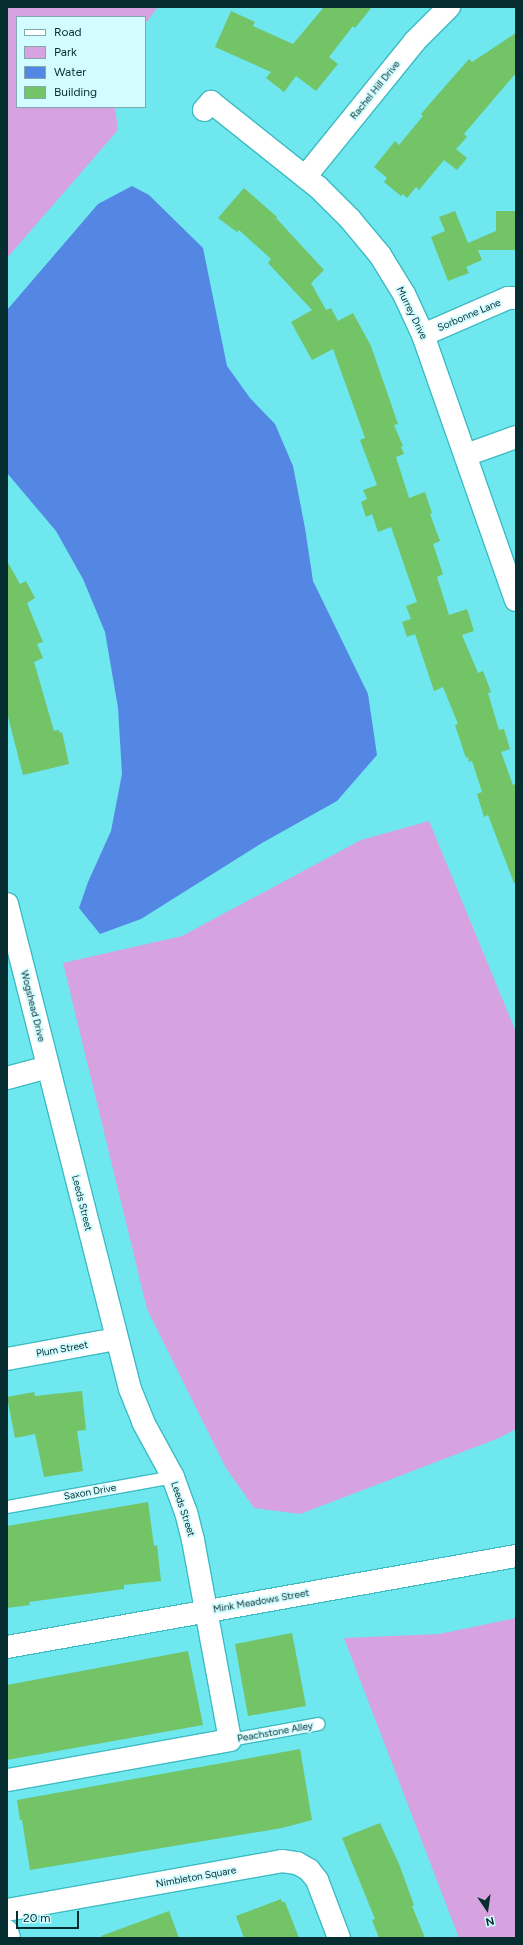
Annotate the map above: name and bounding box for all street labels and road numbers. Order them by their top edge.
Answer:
street label: Rachel Hill Drive [348,58,402,122]
street label: Murrey Drive [394,285,430,341]
street label: Sorbonne Lane [436,296,502,334]
street label: Wogshead Drive [18,969,48,1043]
street label: Leeds Street [69,1174,95,1232]
street label: Plum Street [35,1339,89,1359]
street label: Leeds Street [168,1480,198,1538]
street label: Saxon Drive [63,1481,117,1503]
street label: Mink Meadows Street [212,1587,310,1615]
street label: Peachstone Alley [236,1719,314,1745]
street label: Nimbleton Square [155,1864,237,1890]

